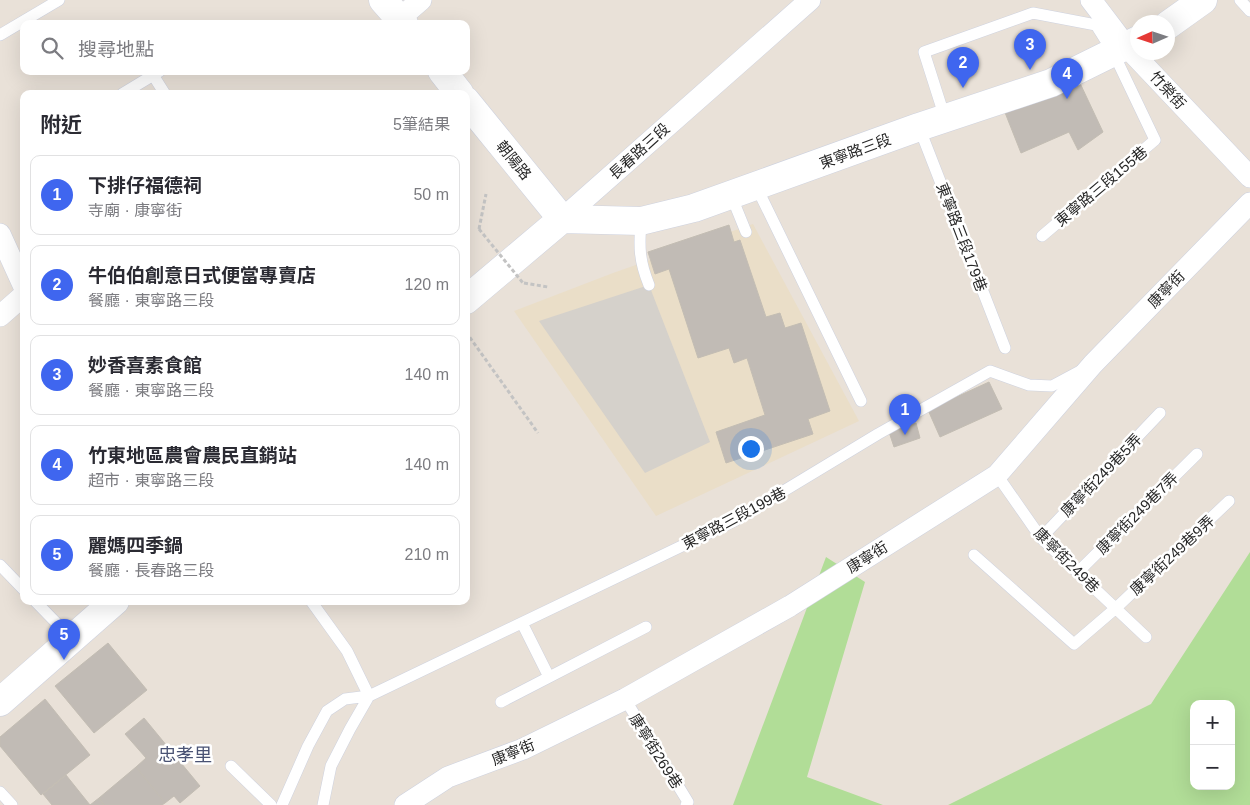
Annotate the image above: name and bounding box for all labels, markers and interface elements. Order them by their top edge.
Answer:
north arrow [1130,15,1175,60]
search box [20,20,470,75]
pin: 3 [1014,29,1046,70]
icon: search [38,34,66,62]
text: 搜尋地點 [78,39,154,60]
pin: 2 [947,47,979,88]
pin: 4 [1051,58,1083,99]
street label: 竹榮街 [1146,68,1190,112]
text: 附近 [40,113,82,136]
text: 5筆結果 [393,116,450,133]
street label: 長春路三段 [605,120,673,182]
street label: 東寧路三段 [817,130,893,172]
street label: 朝陽路 [493,137,535,183]
street label: 東寧路三段155巷 [1051,143,1151,229]
text: 下排仔福德祠 [88,175,202,196]
street label: 東寧路三段179巷 [933,180,991,294]
text: 1 [53,186,61,203]
text: 50 m [413,186,449,203]
text: 寺廟 · 康寧街 [88,202,182,219]
text: 牛伯伯創意日式便當專賣店 [88,265,316,286]
street label: 康寧街 [1144,267,1188,311]
text: 2 [53,276,61,293]
text: 120 m [405,276,449,293]
text: 餐廳 · 東寧路三段 [88,292,214,309]
text: 妙香喜素食館 [88,355,202,376]
text: 3 [53,366,61,383]
text: 140 m [405,366,449,383]
text: 餐廳 · 東寧路三段 [88,382,214,399]
pin: 1 [889,394,921,435]
street label: 康寧街249巷5弄 [1057,430,1145,520]
your location [738,436,764,462]
text: 竹東地區農會農民直銷站 [88,445,297,466]
text: 4 [53,456,61,473]
text: 140 m [405,456,449,473]
street label: 康寧街249巷7弄 [1093,469,1181,557]
text: 超市 · 東寧路三段 [88,472,214,489]
street label: 東寧路三段199巷 [679,483,789,553]
street label: 康寧街249巷9弄 [1127,512,1217,598]
street label: 康寧街249巷 [1031,524,1103,596]
text: 麗媽四季鍋 [88,535,183,556]
street label: 康寧街 [843,538,891,576]
text: 5 [53,546,61,563]
text: 210 m [405,546,449,563]
text: 餐廳 · 長春路三段 [88,562,214,579]
pin: 5 [48,619,80,660]
map controls [1190,700,1235,790]
button: + [1190,700,1235,745]
street label: 康寧街269巷 [626,710,686,792]
street label: 康寧街 [489,736,537,768]
district label: 忠孝里 [158,745,212,765]
button: − [1190,745,1235,790]

